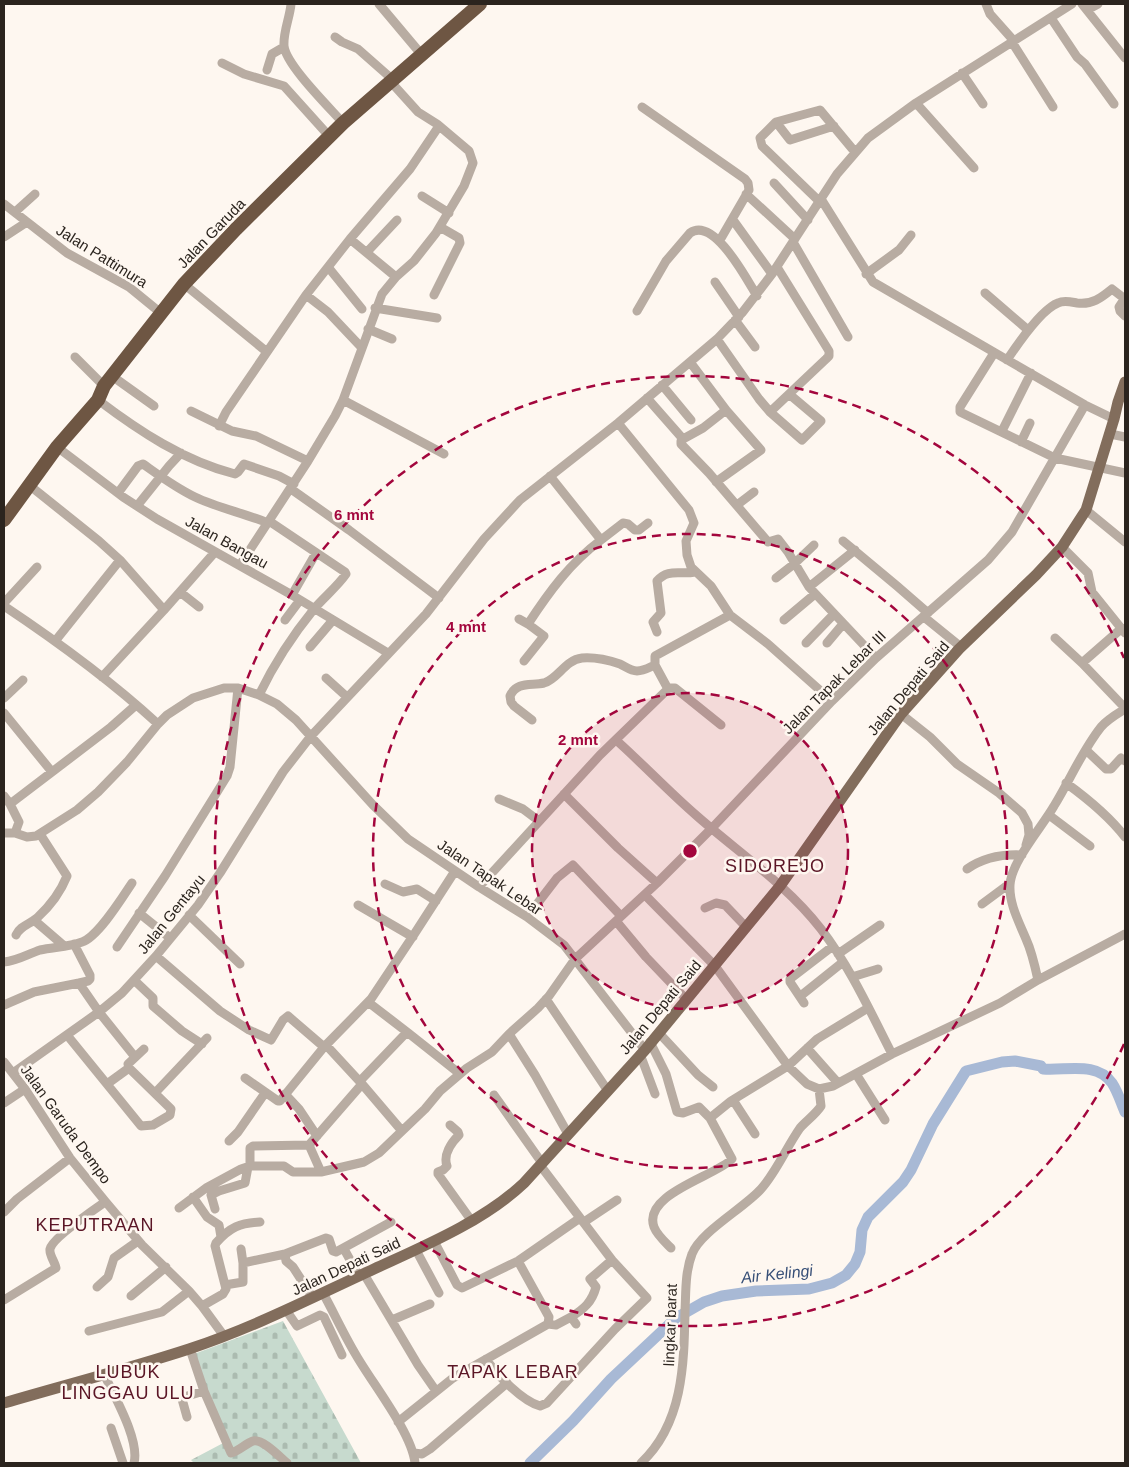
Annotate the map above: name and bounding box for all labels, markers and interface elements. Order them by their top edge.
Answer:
street label: Jalan Garuda [174,194,249,271]
street label: Jalan Pattimura [53,221,151,291]
text: 6 mnt [334,506,374,523]
street label: Jalan Bangau [183,512,271,572]
text: 4 mnt [446,618,486,635]
street label: Jalan Tapak Lebar III [779,627,889,737]
street label: Jalan Depati Said [864,638,952,738]
text: 2 mnt [558,731,598,748]
street label: Jalan Tapak Lebar [435,836,545,918]
centre of rings [681,842,699,860]
district label: SIDOREJO [725,856,825,876]
street label: Jalan Gentayu [134,871,208,957]
street label: Jalan Depati Said [616,957,704,1057]
street label: Jalan Garuda Dempo [17,1061,115,1187]
district label: KEPUTRAAN [35,1215,155,1235]
street label: Jalan Depati Said [289,1233,403,1299]
water label: Air Kelingi [739,1262,814,1286]
street label: lingkar barat [660,1283,680,1367]
district label: LUBUK LINGGAU ULU [61,1362,195,1403]
district label: TAPAK LEBAR [447,1362,579,1382]

